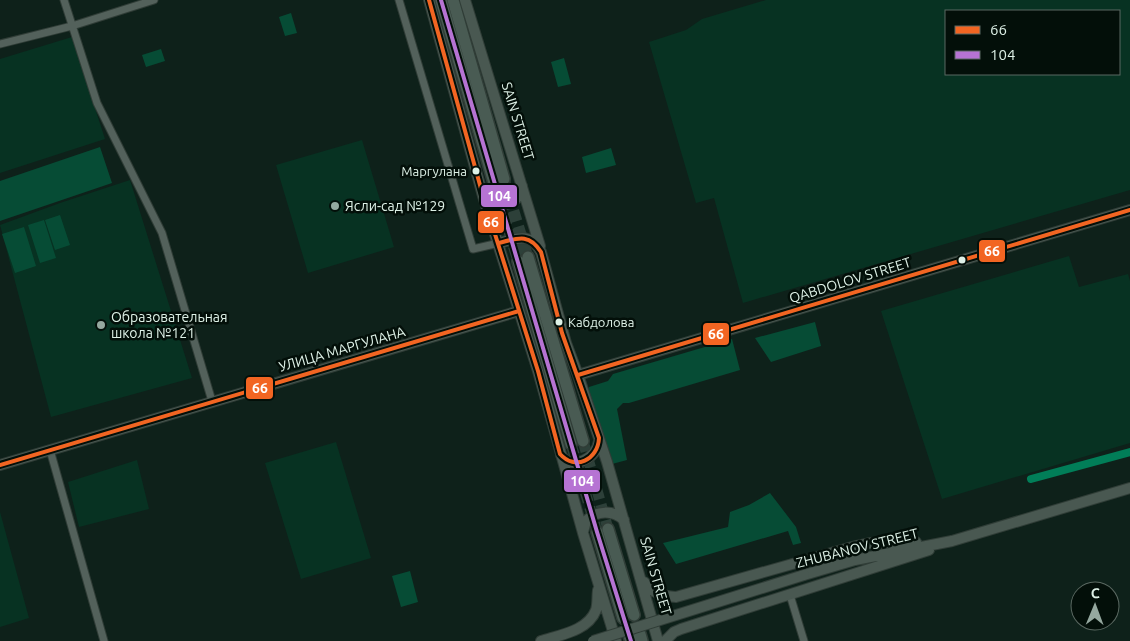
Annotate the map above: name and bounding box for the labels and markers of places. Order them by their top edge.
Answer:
place label: Маргулана [401,164,467,178]
marker: Маргулана [471,166,481,176]
place label: Ясли-сад №129 [345,198,445,214]
marker: Ясли-сад №129 [329,200,341,212]
unlabelled marker [957,255,967,265]
place label: Образовательная школа №121 [111,309,228,341]
place label: Кабдолова [568,315,634,329]
marker: Кабдолова [554,317,564,327]
marker: Образовательная школа №121 [95,319,107,331]

